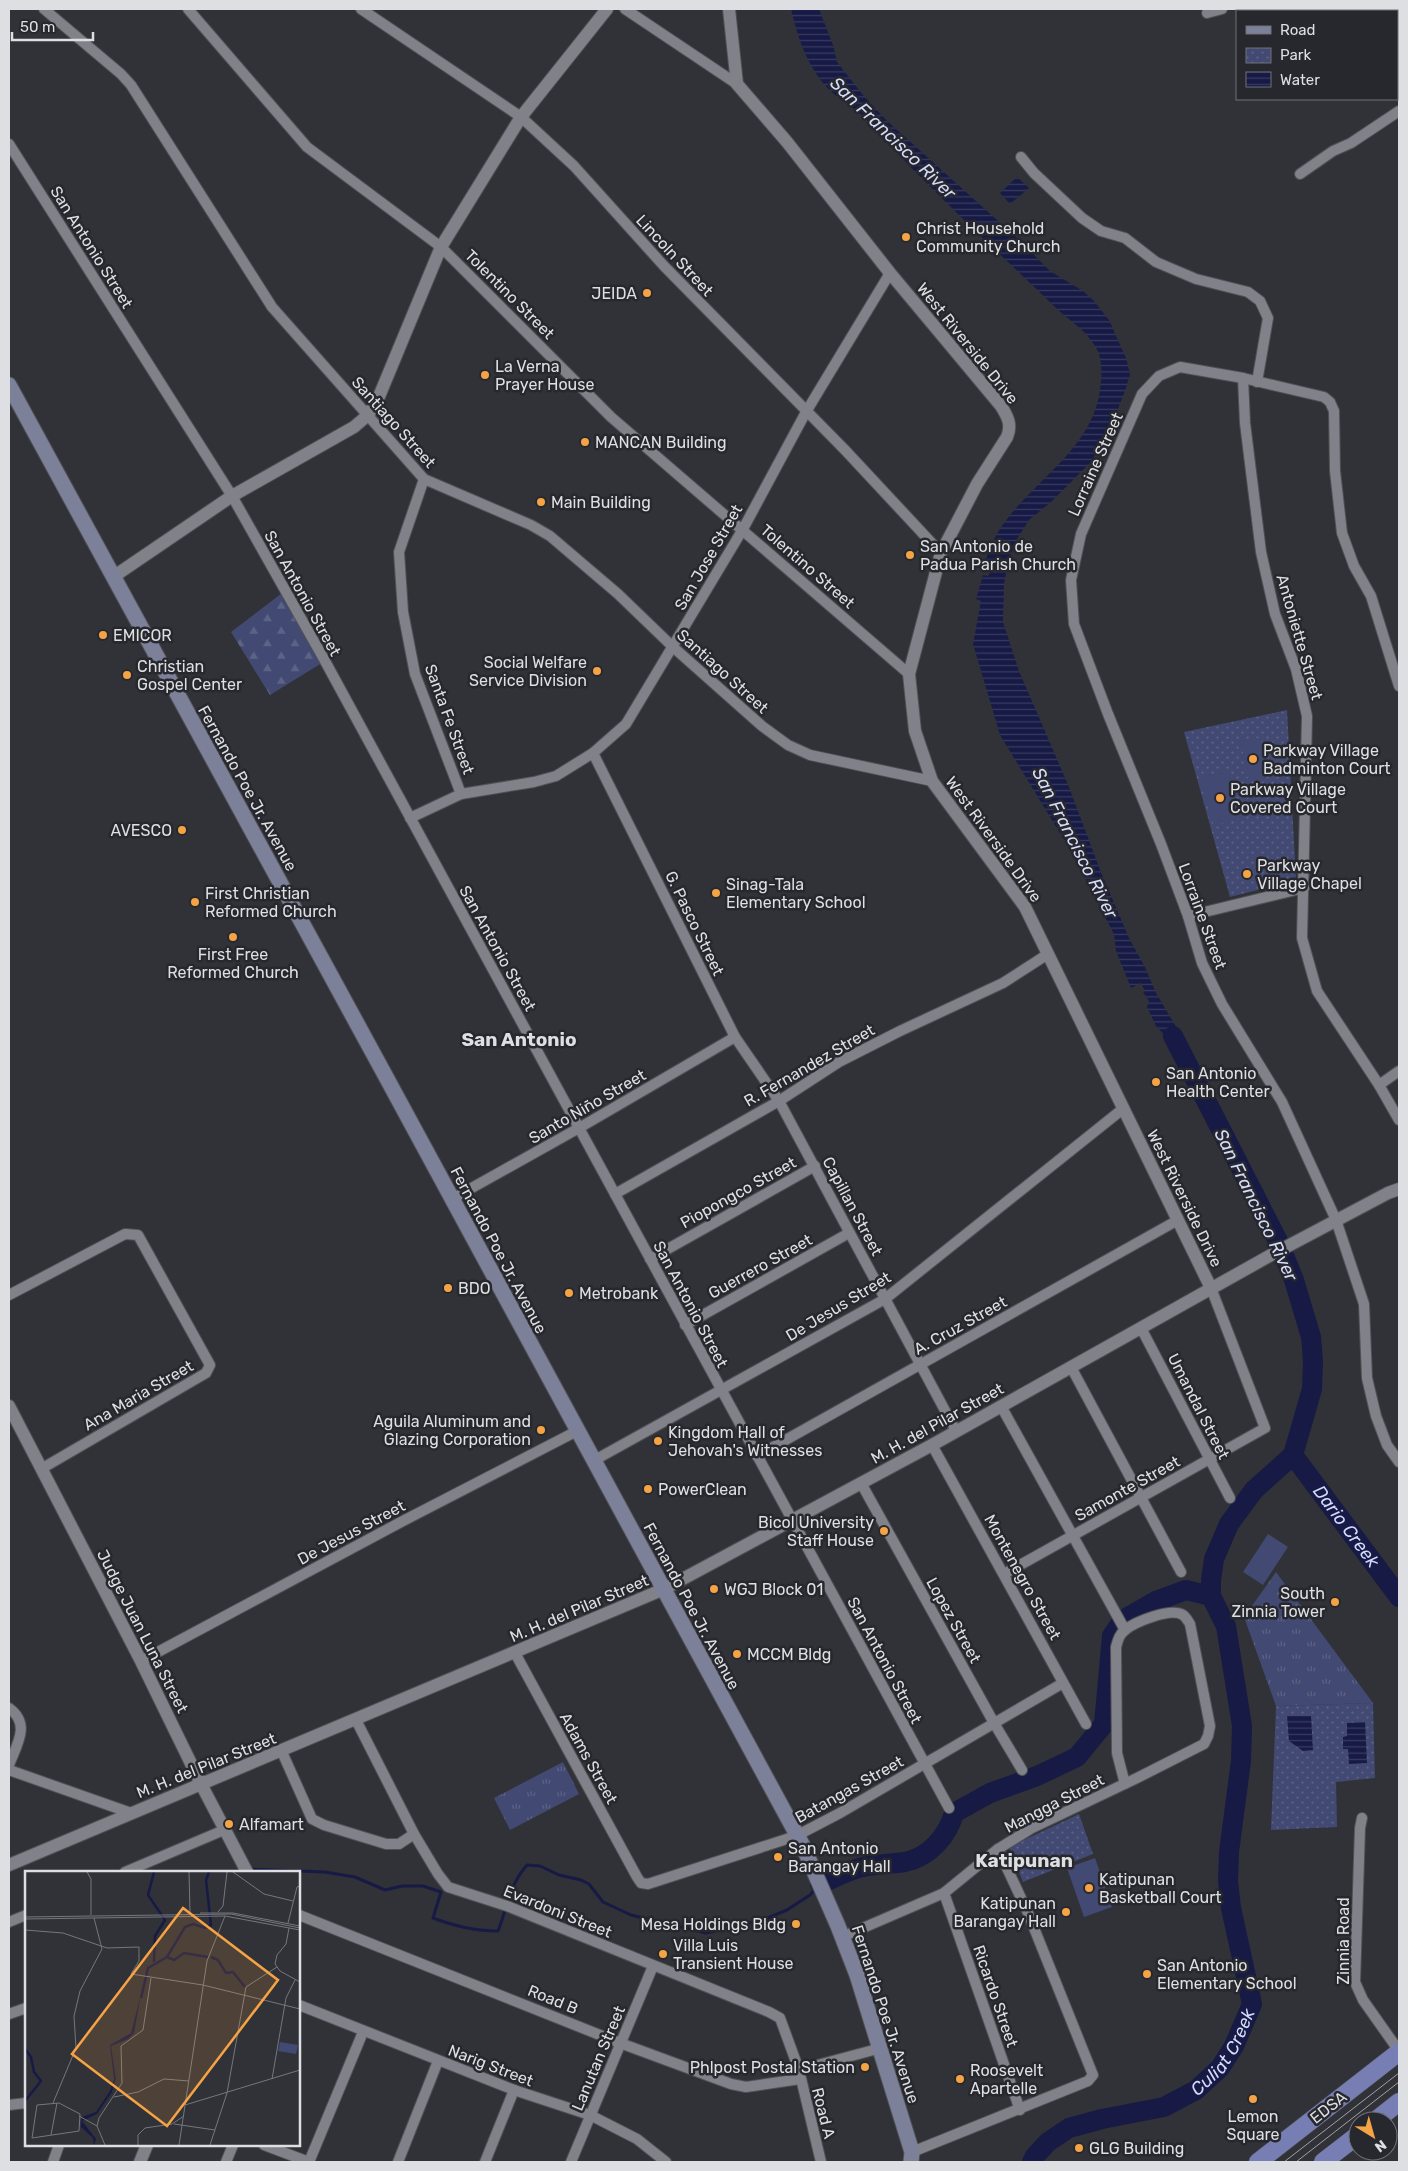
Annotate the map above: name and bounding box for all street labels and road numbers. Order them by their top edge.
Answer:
street label: San Antonio Street [46,183,137,312]
street label: Lincoln Street [632,211,717,300]
street label: Tolentino Street [461,246,558,343]
street label: West Riverside Drive [913,279,1022,408]
street label: Santiago Street [348,373,440,472]
street label: Lorraine Street [1064,409,1127,519]
street label: San Jose Street [670,501,746,614]
street label: Tolentino Street [757,520,859,612]
street label: San Antonio Street [260,527,345,659]
street label: Antoniette Street [1272,572,1327,702]
street label: Santiago Street [673,625,772,717]
street label: Santa Fe Street [421,662,478,777]
street label: Fernando Poe Jr. Avenue [194,702,301,874]
street label: West Riverside Drive [942,773,1046,906]
street label: Lorraine Street [1175,860,1231,972]
street label: G. Pasco Street [661,868,728,979]
street label: San Antonio Street [455,882,540,1014]
street label: R. Fernandez Street [741,1020,878,1111]
street label: Santo Niño Street [525,1065,649,1148]
street label: West Riverside Drive [1143,1126,1226,1270]
street label: Piopongco Street [677,1153,799,1232]
street label: Capillan Street [818,1153,887,1259]
street label: Fernando Poe Jr. Avenue [446,1164,551,1337]
street label: Guerrero Street [705,1230,815,1303]
street label: San Antonio Street [649,1238,732,1371]
street label: De Jesus Street [782,1268,894,1345]
street label: A. Cruz Street [910,1292,1010,1359]
street label: Umandal Street [1164,1350,1233,1462]
street label: Ana Maria Street [80,1356,197,1435]
street label: M. H. del Pilar Street [868,1379,1007,1468]
street label: Samonte Street [1071,1452,1183,1525]
street label: De Jesus Street [294,1496,408,1569]
street label: Montenegro Street [980,1511,1065,1643]
street label: Fernando Poe Jr. Avenue [639,1520,744,1693]
street label: Judge Juan Luna Street [93,1546,192,1716]
street label: M. H. del Pilar Street [507,1571,651,1646]
street label: Lopez Street [922,1574,985,1666]
street label: San Antonio Street [843,1594,926,1727]
street label: Adams Street [556,1709,621,1807]
street label: M. H. del Pilar Street [134,1729,279,1802]
street label: Batangas Street [792,1752,907,1827]
street label: Mangga Street [1001,1770,1107,1837]
street label: Evardoni Street [501,1881,615,1942]
street label: Zinnia Road [1334,1897,1353,1985]
street label: Fernando Poe Jr. Avenue [848,1923,923,2106]
street label: Ricardo Street [969,1943,1022,2050]
street label: Road B [525,1981,581,2018]
street label: Lanutan Street [568,2003,629,2114]
street label: Narig Street [446,2041,536,2090]
street label: Road A [808,2086,839,2141]
street label: EDSA [1306,2087,1351,2128]

